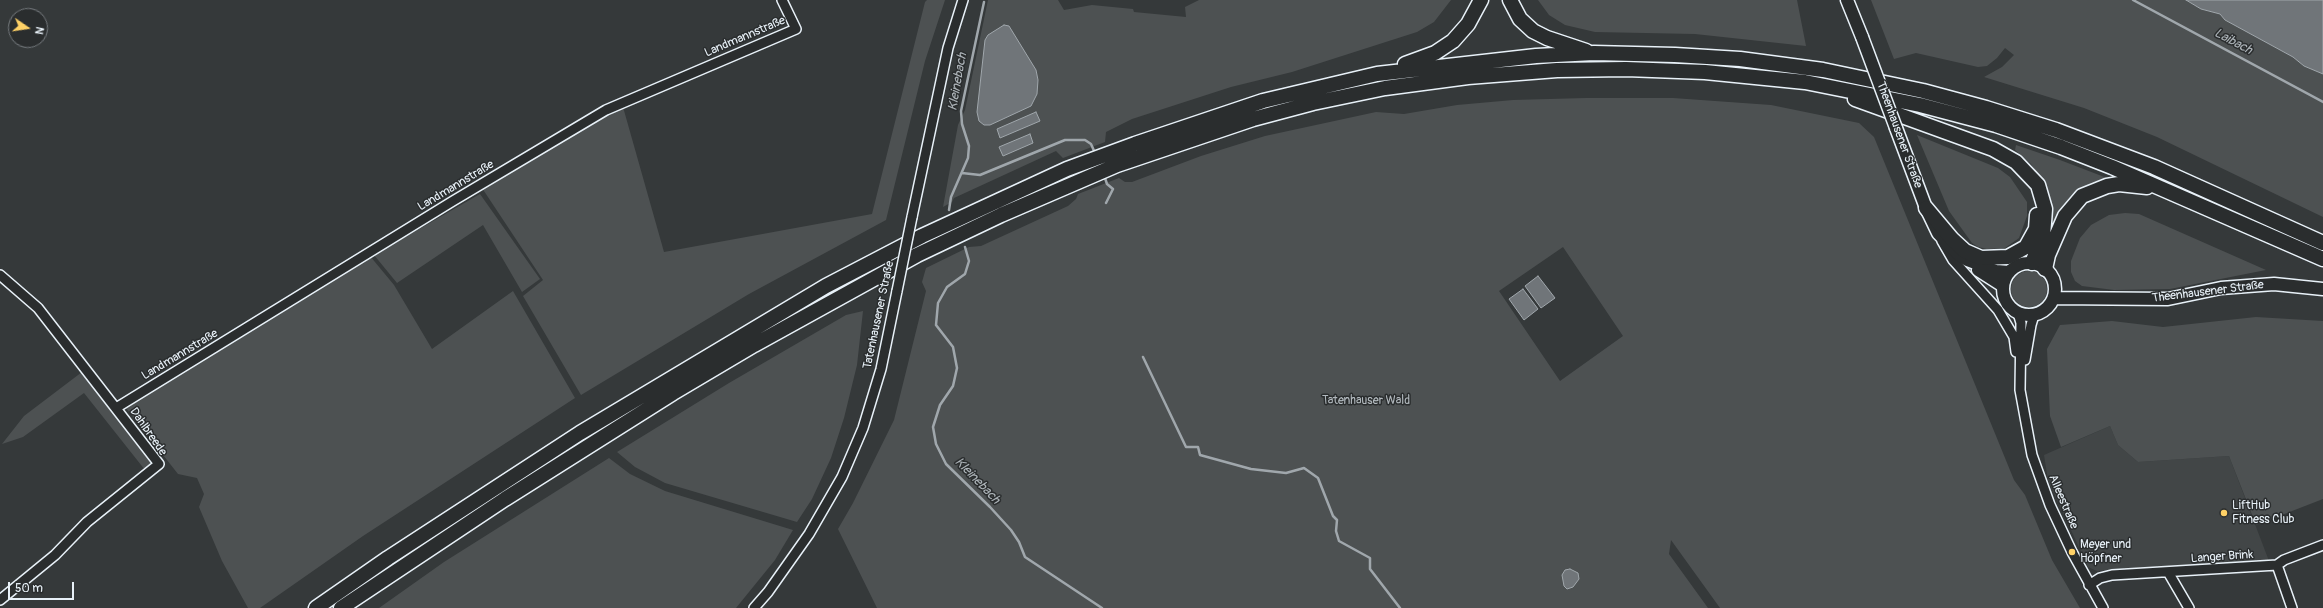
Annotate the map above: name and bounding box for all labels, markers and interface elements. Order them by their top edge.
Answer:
north arrow [8,8,48,48]
street label: Landmannstraße [702,13,788,61]
text: N [32,26,46,36]
water label: Laibach [2211,26,2255,58]
water label: Kleinebach [945,52,971,112]
street label: Theenhausener Straße [1873,80,1925,190]
street label: Landmannstraße [415,158,497,214]
street label: Tatenhausener Straße [860,260,898,370]
street label: Theenhausener Straße [2151,278,2265,306]
street label: Landmannstraße [139,327,221,383]
park label: Tatenhauser Wald [1322,394,1410,408]
street label: Dahlbreede [126,405,170,459]
water label: Kleinebach [951,455,1003,507]
street label: Alleestraße [2045,473,2081,531]
place label: LiftHub Fitness Club [2232,499,2294,527]
marker: LiftHub Fitness Club [2219,508,2229,518]
place label: Meyer und Höpfner [2080,538,2131,566]
marker: Meyer und Höpfner [2067,547,2077,557]
street label: Langer Brink [2190,548,2254,566]
scale bar [10,574,76,600]
text: 50 m [15,581,43,596]

